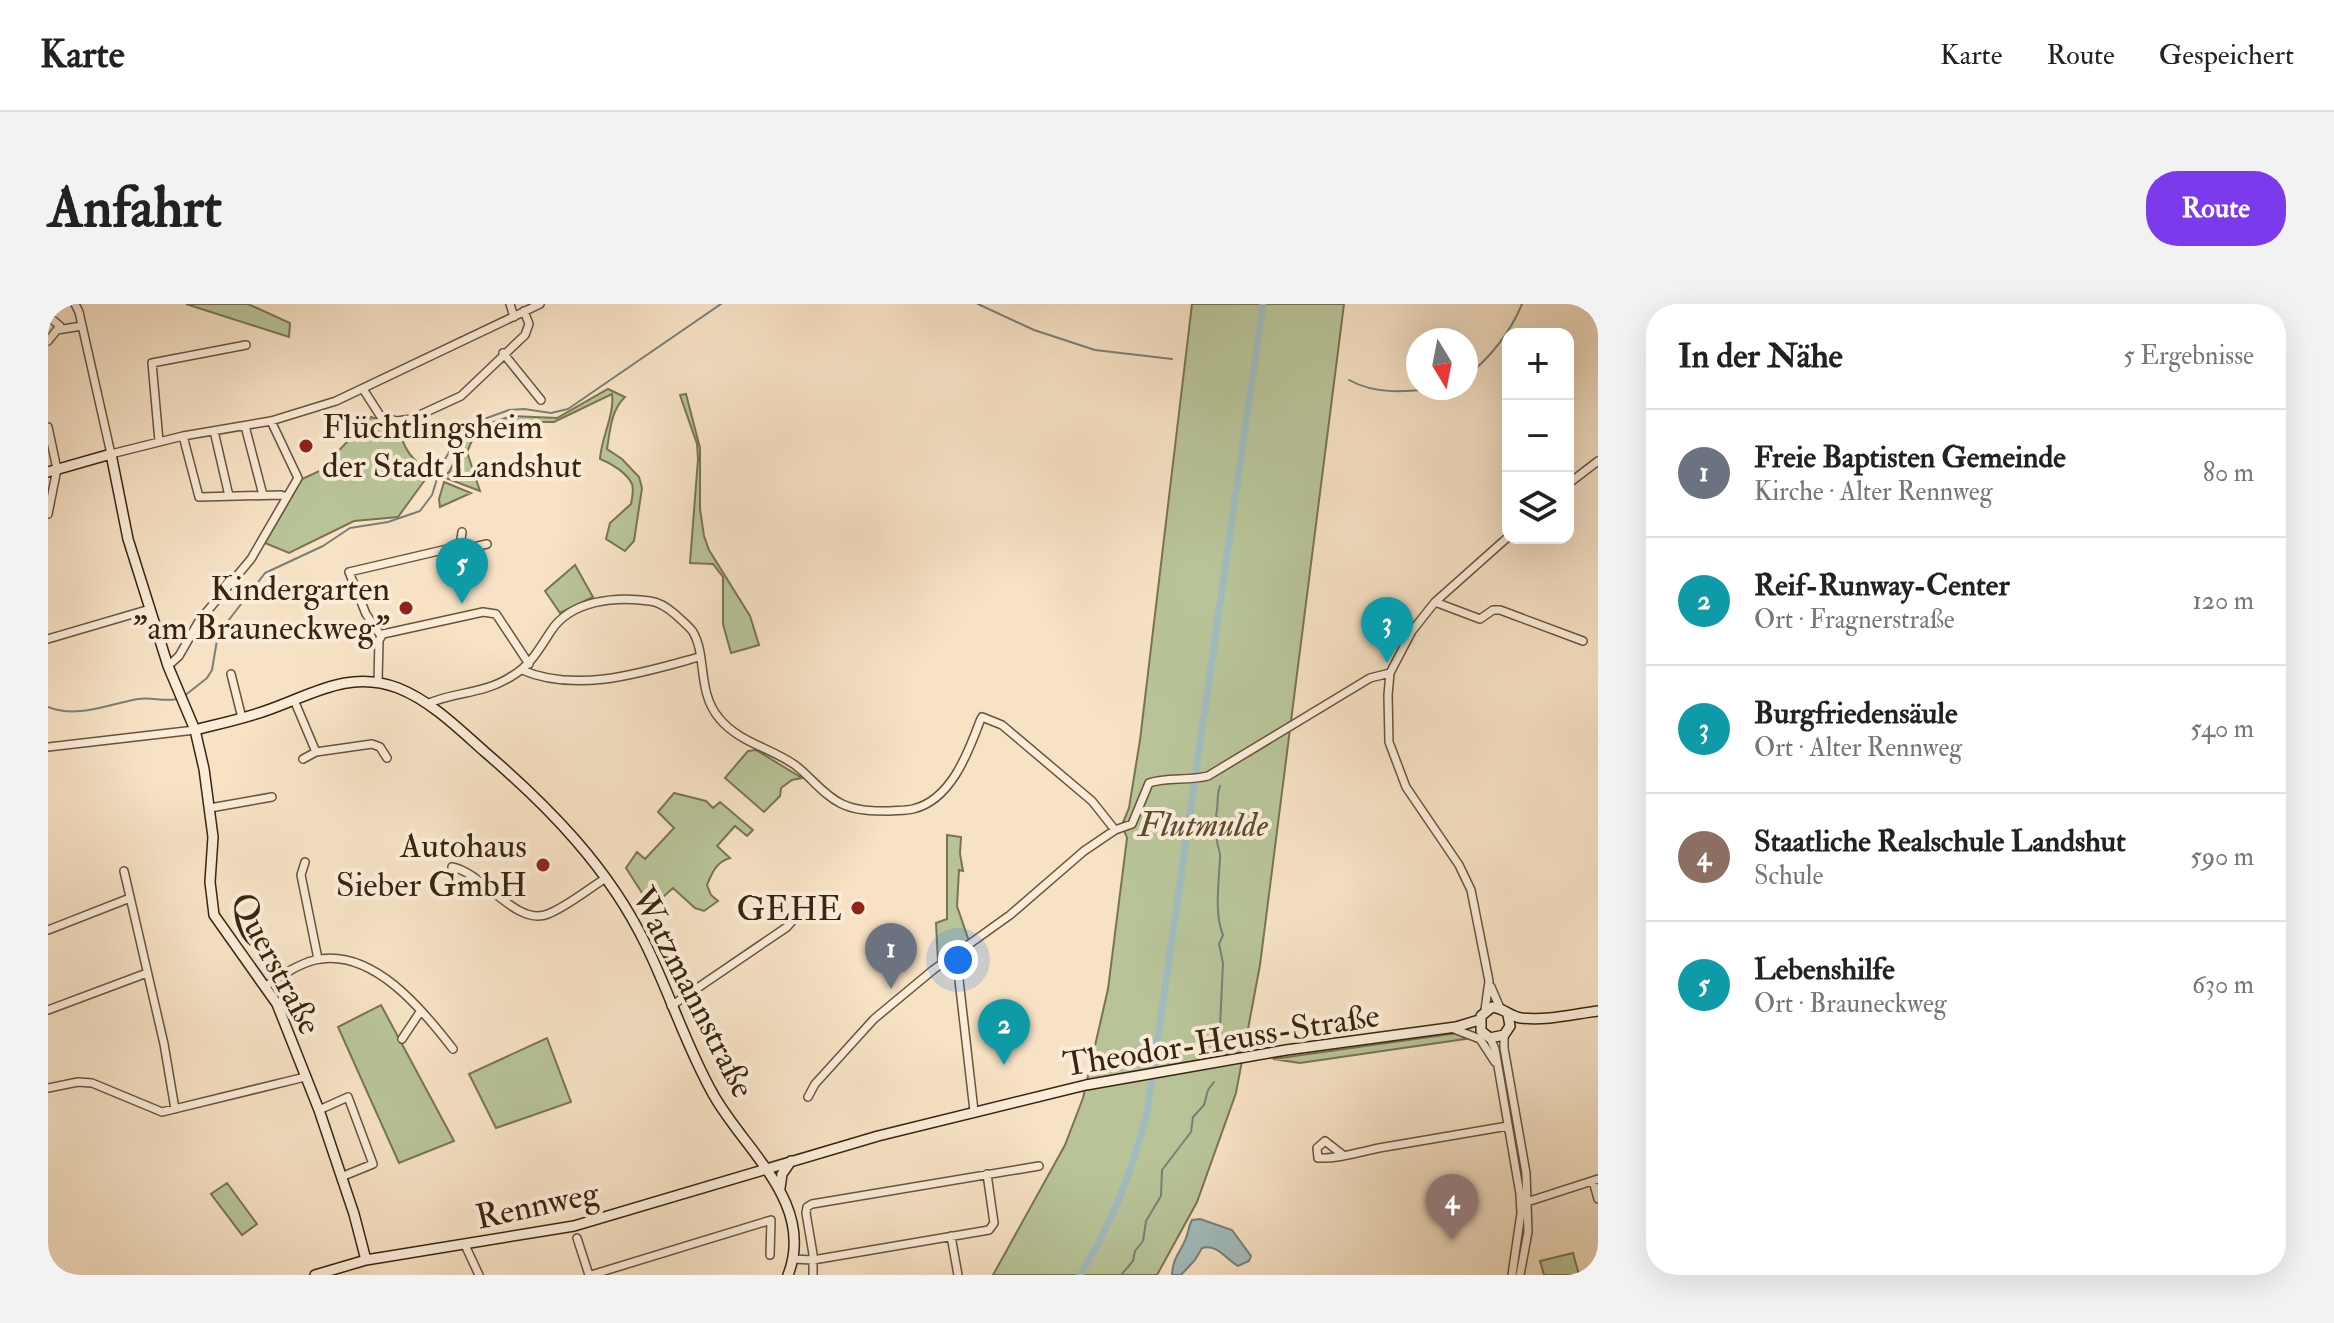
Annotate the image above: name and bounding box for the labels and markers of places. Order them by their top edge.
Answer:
place label: Flüchtlingsheim der Stadt Landshut [322,406,582,488]
marker: Flüchtlingsheim der Stadt Landshut [297,437,315,455]
pin: 5 [436,538,488,604]
place label: Kindergarten "am Brauneckweg" [133,568,390,650]
pin: 3 [1361,597,1413,663]
marker: Kindergarten "am Brauneckweg" [397,599,415,617]
place label: Autohaus Sieber GmbH [336,825,527,907]
marker: Autohaus Sieber GmbH [534,856,552,874]
place label: GEHE [737,888,842,931]
marker: GEHE [849,899,867,917]
pin: 1 [865,923,917,989]
pin: 2 [978,999,1030,1065]
pin: 4 [1426,1174,1478,1240]

